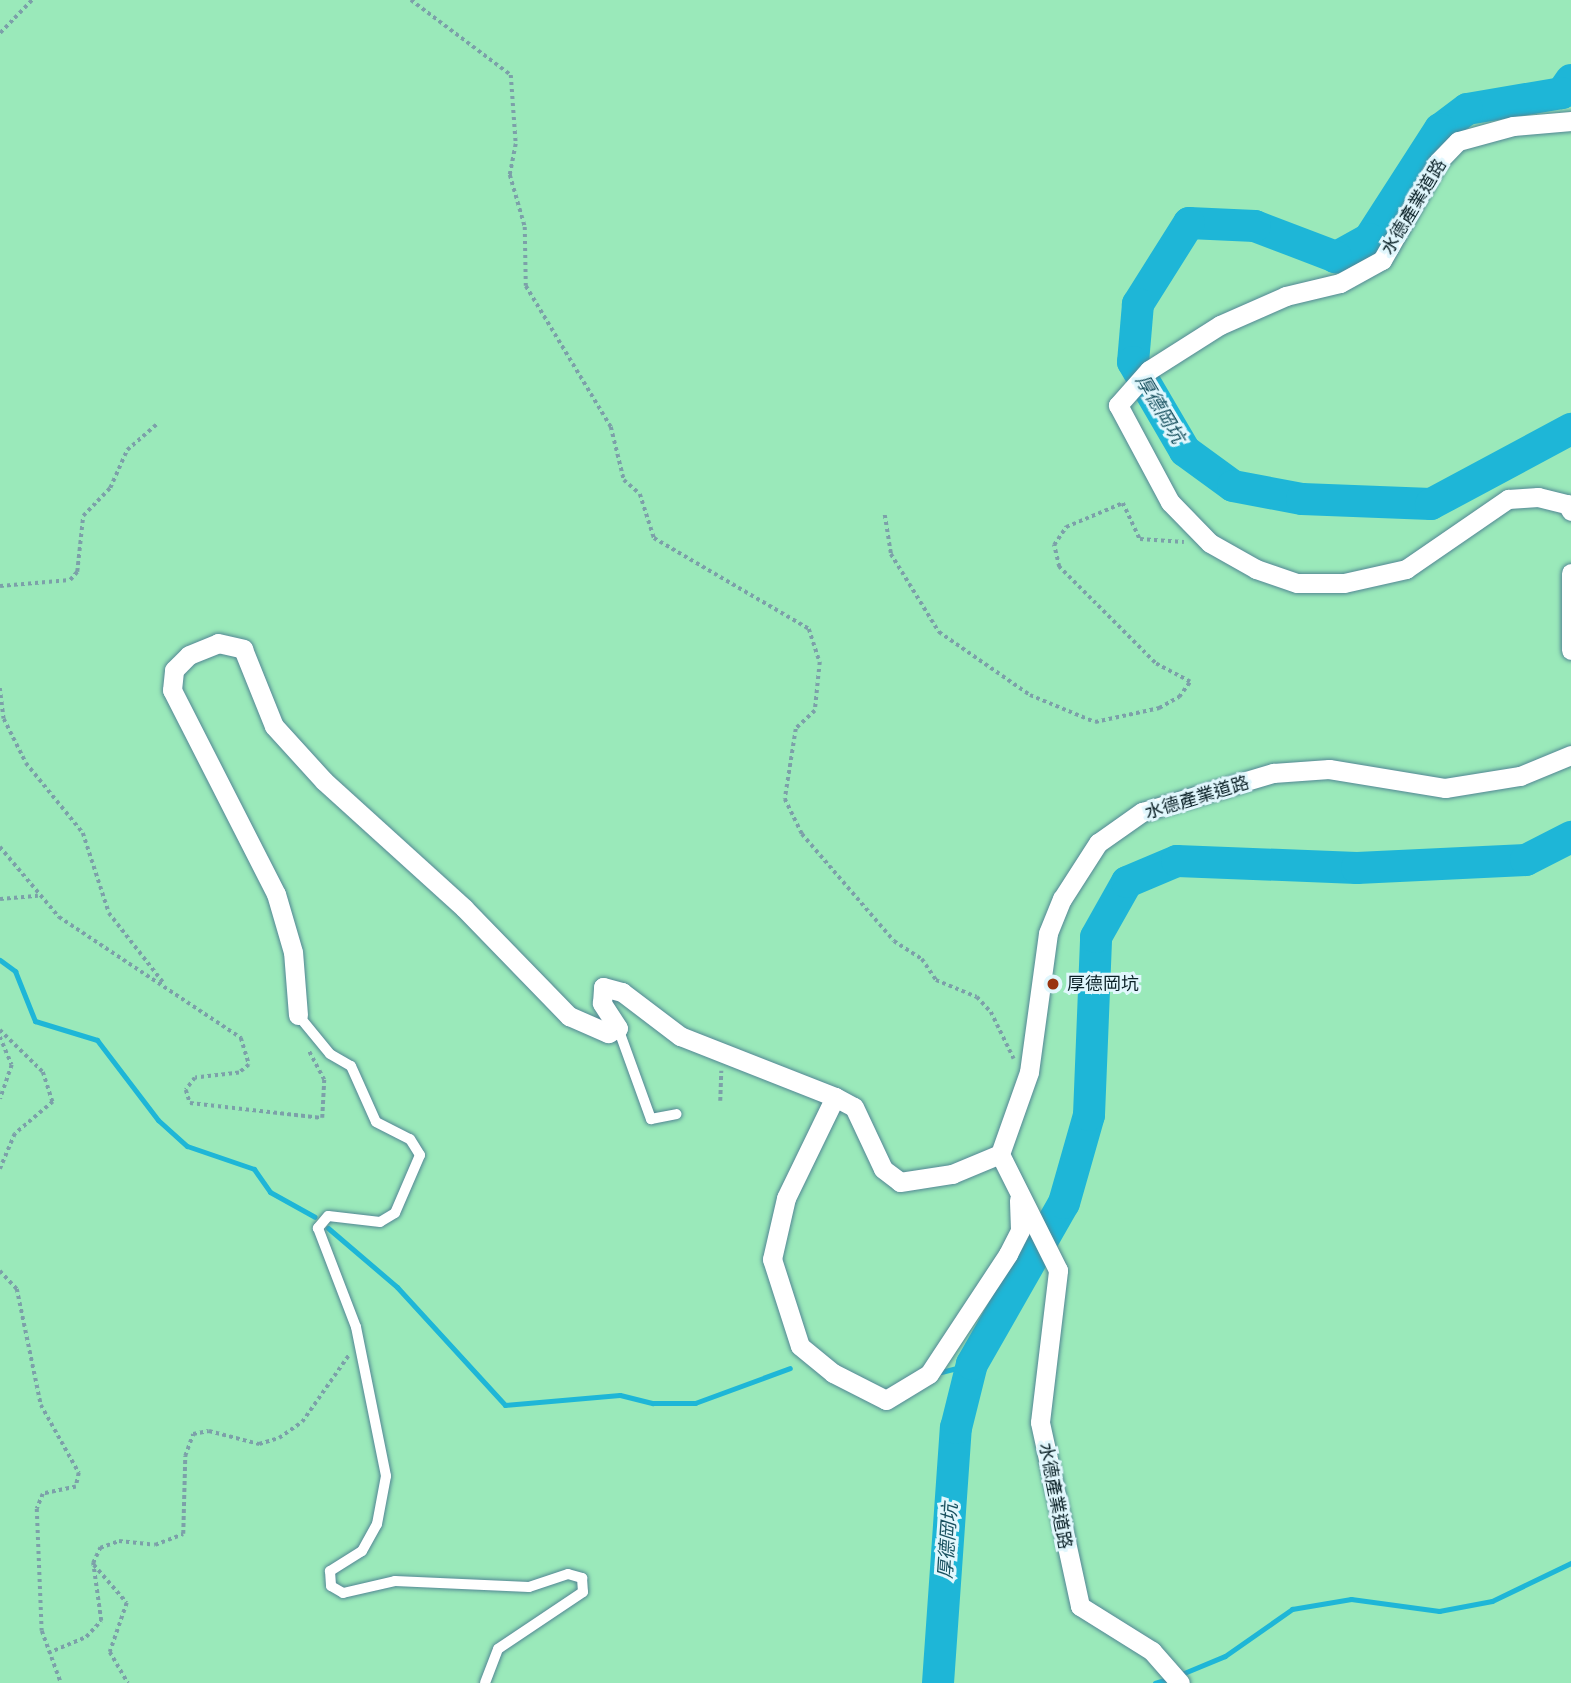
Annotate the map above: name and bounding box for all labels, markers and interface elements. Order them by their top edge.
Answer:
street label: 水德產業道路 [1377,155,1451,259]
water label: 厚德岡坑 [1131,371,1189,447]
street label: 水德產業道路 [1142,772,1252,824]
place label: 厚德岡坑 [1067,973,1139,995]
marker: 厚德岡坑 [1045,976,1061,992]
street label: 水德產業道路 [1034,1441,1076,1551]
water label: 厚德岡坑 [934,1502,962,1580]

